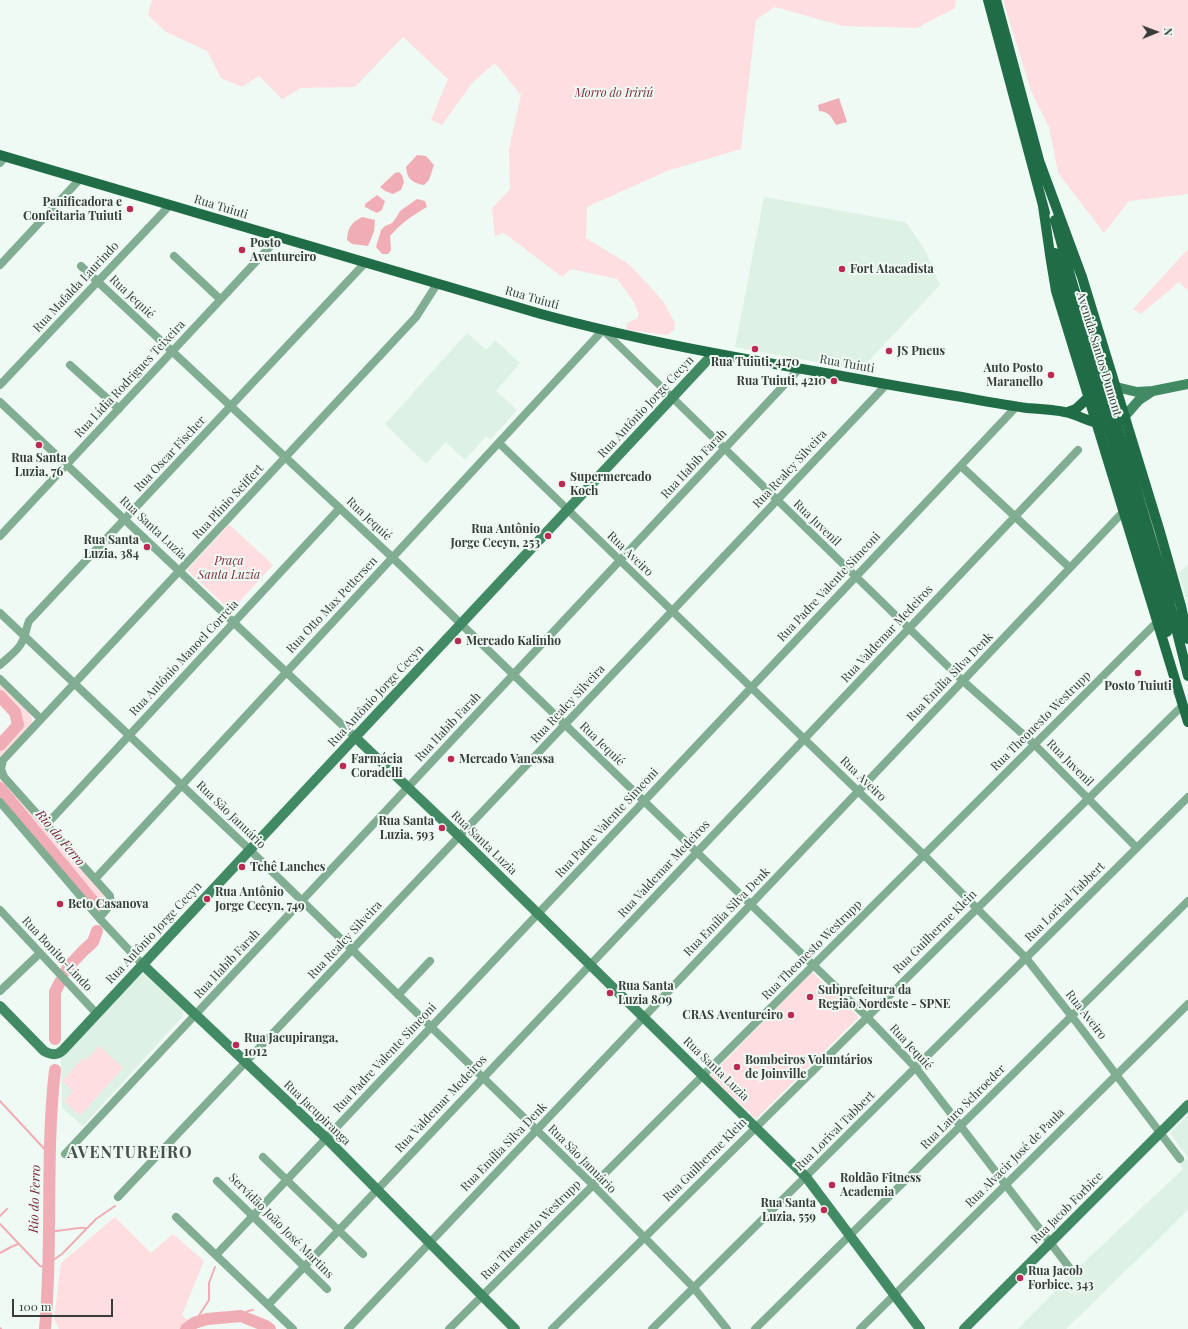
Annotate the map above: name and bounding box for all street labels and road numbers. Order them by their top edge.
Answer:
street label: Rua Tuiuti [192,192,250,222]
street label: Rua Mafalda Laurindo [30,239,122,335]
street label: Rua Jequié [106,272,158,322]
street label: Rua Tuiuti [503,283,561,313]
street label: Avenida Santos Dumont [1073,290,1125,418]
street label: Rua Lídia Rodrigues Teixeira [72,317,188,441]
street label: Rua Tuiuti [818,352,876,376]
street label: Rua Antônio Jorge Cecyn [595,353,697,461]
street label: Rua Oscar Fischer [131,413,209,495]
street label: Rua Habib Farah [658,426,730,502]
street label: Rua Realcy Silveira [750,427,830,511]
street label: Rua Plínio Seiffert [190,462,266,542]
street label: Rua Santa Luzia [117,493,189,563]
street label: Rua Jequié [343,494,395,544]
street label: Rua Juvenil [790,497,844,549]
street label: Rua Aveiro [604,529,656,579]
street label: Rua Padre Valente Simeoni [774,529,884,645]
street label: Rua Otto Max Pettersen [284,554,380,656]
street label: Rua Valdemar Medeiros [838,582,936,686]
street label: Rua Antônio Manoel Correia [127,597,241,719]
street label: Rua Emília Silva Denk [904,630,996,724]
street label: Rua Antônio Jorge Cecyn [325,642,427,750]
street label: Rua Realcy Silveira [528,662,608,746]
street label: Rua Theonesto Westrupp [988,668,1094,774]
street label: Rua Habib Farah [412,689,484,765]
street label: Rua Jequié [577,719,627,769]
street label: Rua Juvenil [1044,737,1096,789]
street label: Rua Aveiro [837,754,889,804]
street label: Rua Padre Valente Simeoni [552,765,662,881]
street label: Rua São Januário [193,778,269,852]
street label: Rua Santa Luzia [448,808,520,878]
street label: Rua Valdemar Medeiros [615,817,713,921]
street label: Rua Lorival Tabbert [1022,859,1108,945]
street label: Rua Emília Silva Denk [681,865,773,959]
street label: Rua Antônio Jorge Cecyn [103,879,205,987]
street label: Rua Guilherme Klein [890,887,980,977]
street label: Rua Theonesto Westrupp [759,897,865,1003]
street label: Rua Realcy Silveira [305,898,385,982]
street label: Rua Bonito-Lindo [19,914,95,994]
street label: Rua Habib Farah [191,926,263,1002]
street label: Rua Aveiro [1062,988,1110,1042]
street label: Rua Padre Valente Simeoni [330,1000,440,1116]
street label: Rua Jequié [886,1021,936,1073]
street label: Rua Santa Luzia [680,1034,752,1104]
street label: Rua Valdemar Medeiros [392,1052,490,1156]
street label: Rua Lauro Schroeder [918,1062,1008,1152]
street label: Rua Jacupiranga [281,1078,353,1148]
street label: Rua Lorival Tabbert [792,1088,878,1174]
street label: Rua Emília Silva Denk [458,1100,550,1194]
street label: Rua Alvacir José de Paula [962,1105,1068,1211]
street label: Rua Guilherme Klein [660,1115,750,1205]
street label: Rua São Januário [545,1122,619,1196]
street label: Rua Jacob Forbice [1028,1169,1106,1247]
street label: Servidão João José Martins [226,1171,336,1281]
street label: Rua Theonesto Westrupp [478,1177,584,1283]

